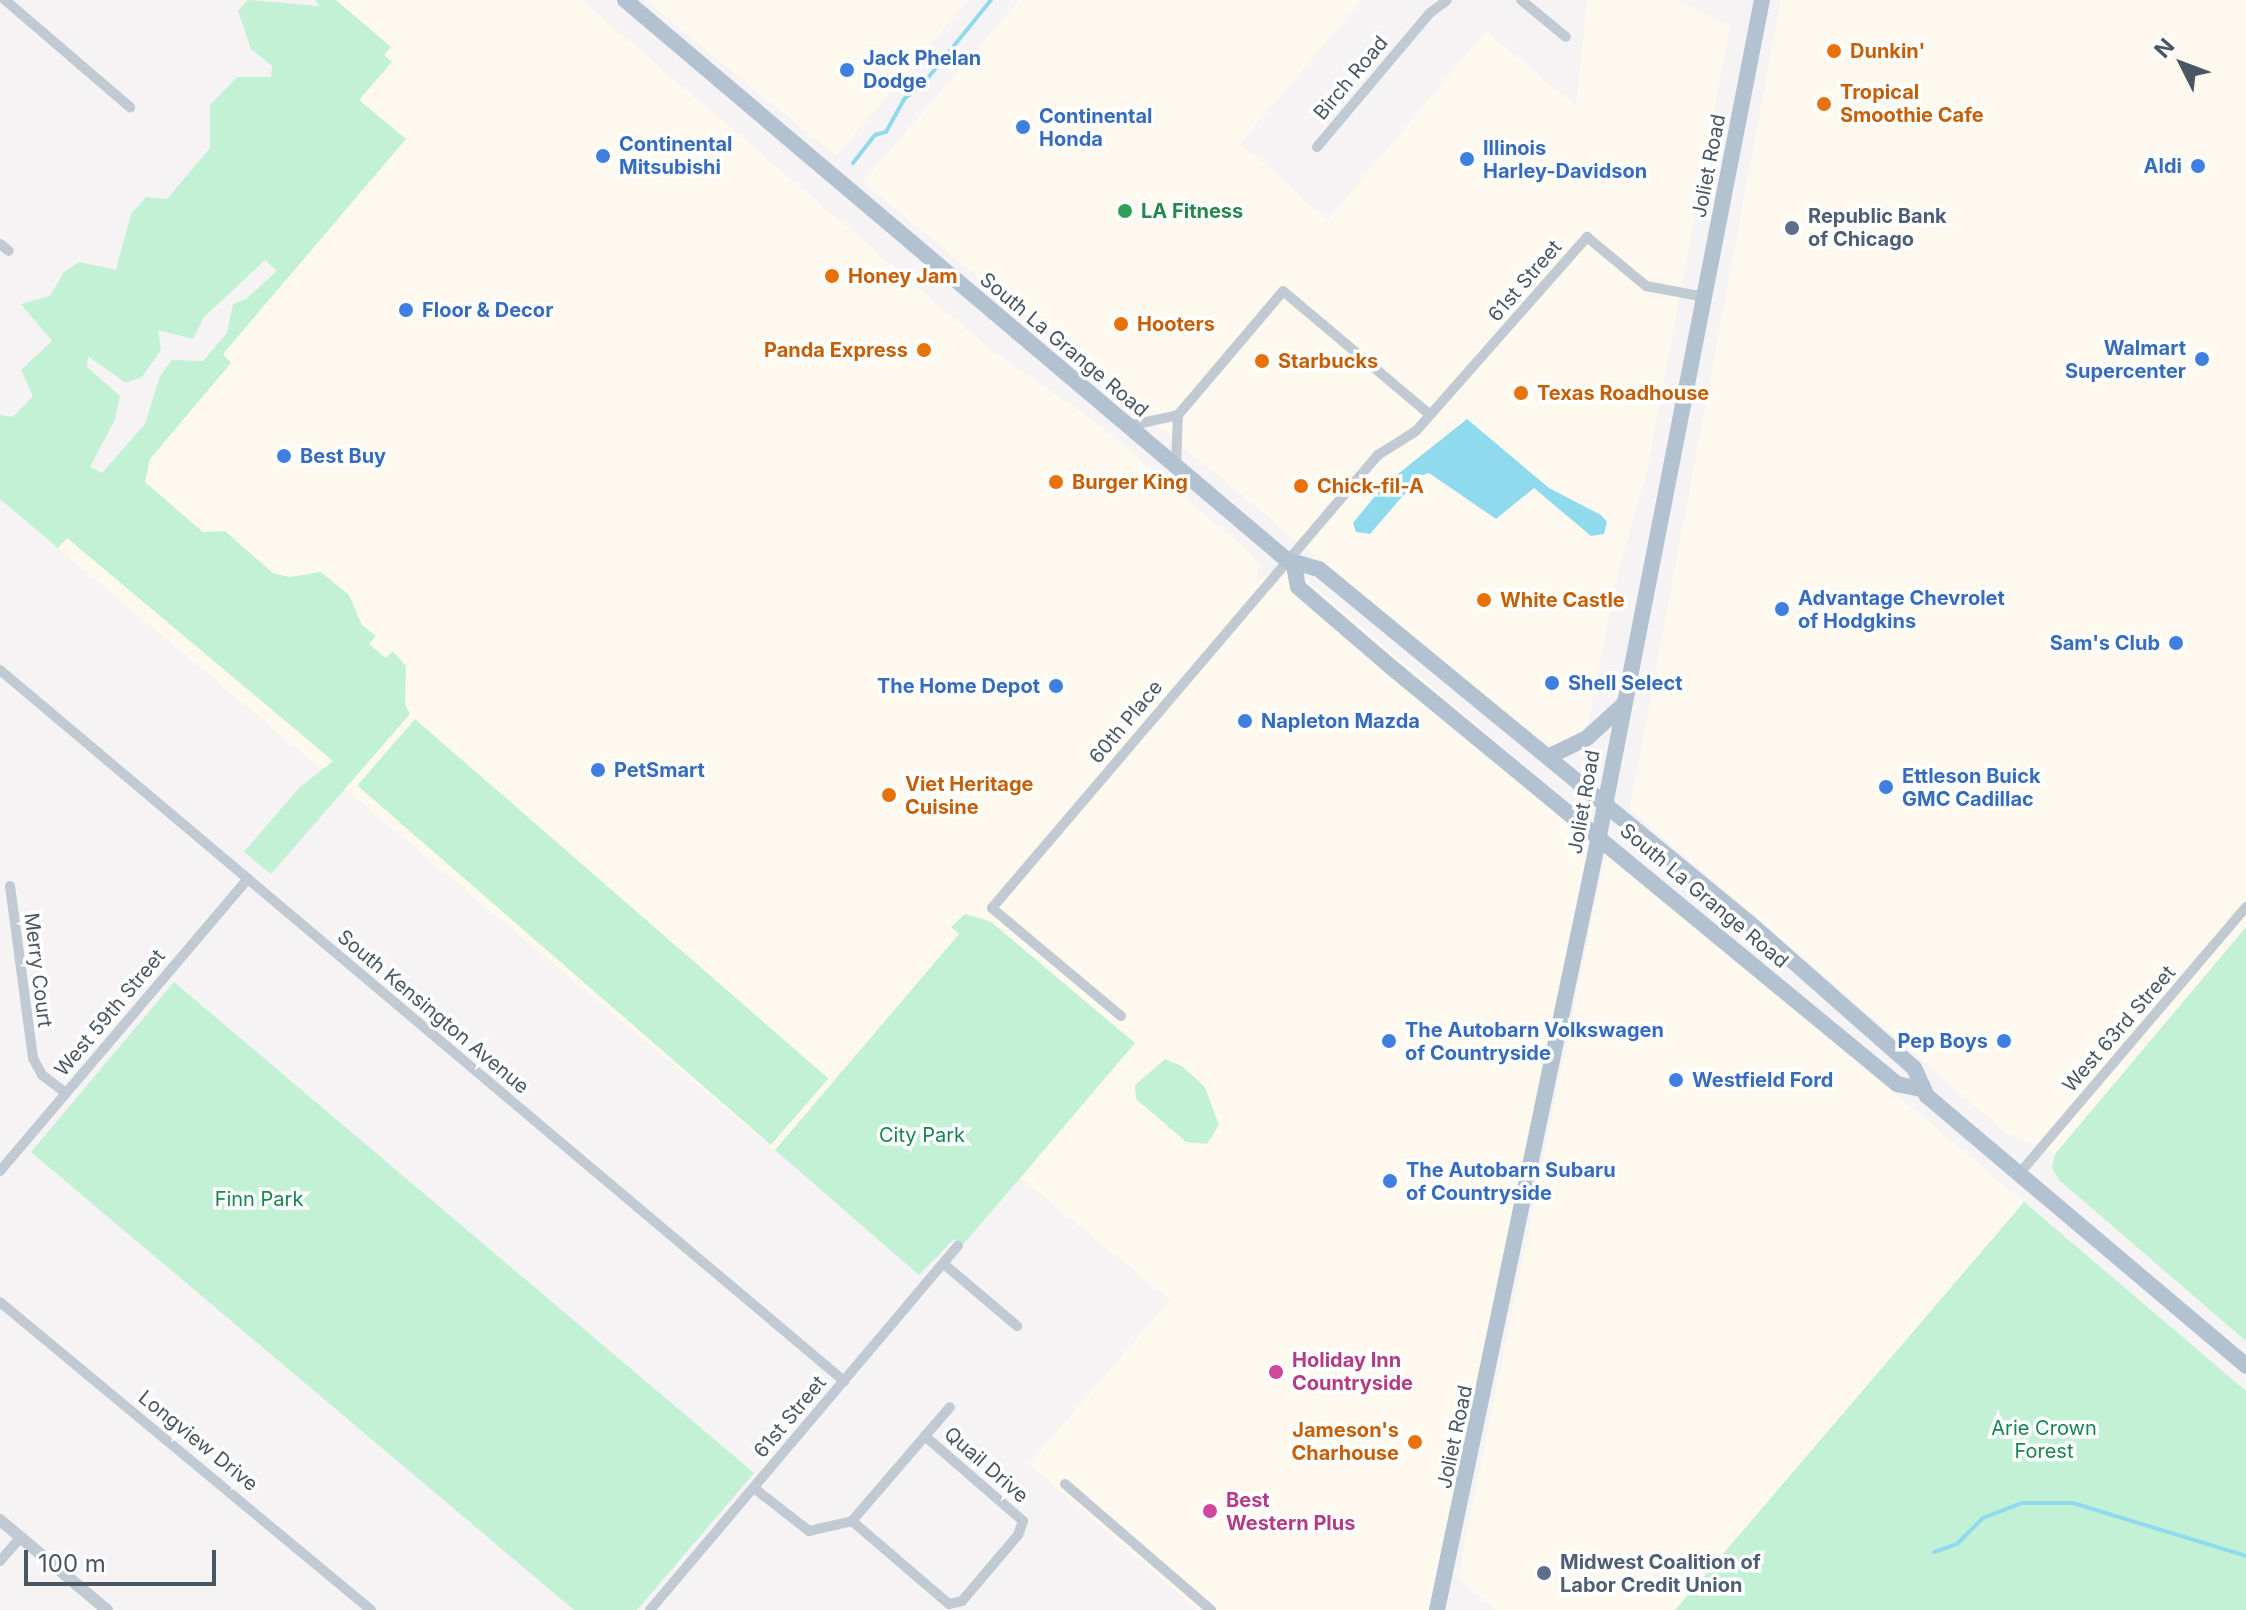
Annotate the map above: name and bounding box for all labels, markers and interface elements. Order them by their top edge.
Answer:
north arrow [2142,24,2222,104]
street label: Birch Road [1309,31,1393,125]
text: N [2149,33,2179,63]
place label: Dunkin' [1850,39,1925,63]
marker: Dunkin' [1825,42,1843,60]
place label: Jack Phelan Dodge [863,46,981,93]
marker: Jack Phelan Dodge [838,61,856,79]
place label: Tropical Smoothie Cafe [1840,80,1984,127]
marker: Tropical Smoothie Cafe [1815,95,1833,113]
place label: Continental Honda [1039,104,1153,151]
street label: Joliet Road [1687,112,1731,220]
marker: Continental Honda [1014,118,1032,136]
place label: Continental Mitsubishi [619,132,733,179]
place label: Illinois Harley-Davidson [1483,136,1647,183]
marker: Continental Mitsubishi [594,147,612,165]
marker: Illinois Harley-Davidson [1458,150,1476,168]
place label: Aldi [2144,154,2182,178]
marker: Aldi [2189,157,2207,175]
place label: LA Fitness [1141,199,1243,223]
marker: LA Fitness [1116,202,1134,220]
place label: Republic Bank of Chicago [1808,204,1947,251]
marker: Republic Bank of Chicago [1783,219,1801,237]
street label: 61st Street [1483,236,1567,326]
place label: Honey Jam [848,264,958,288]
marker: Honey Jam [823,267,841,285]
street label: South La Grange Road [975,268,1153,422]
place label: Floor & Decor [422,298,553,322]
marker: Floor & Decor [397,301,415,319]
place label: Hooters [1137,312,1215,336]
marker: Hooters [1112,315,1130,333]
place label: Walmart Supercenter [2065,336,2186,383]
place label: Panda Express [764,338,908,362]
marker: Panda Express [915,341,933,359]
place label: Starbucks [1278,349,1378,373]
marker: Walmart Supercenter [2193,350,2211,368]
marker: Starbucks [1253,352,1271,370]
place label: Texas Roadhouse [1537,381,1709,405]
marker: Texas Roadhouse [1512,384,1530,402]
place label: Best Buy [300,444,386,468]
marker: Best Buy [275,447,293,465]
place label: Burger King [1072,470,1188,494]
marker: Burger King [1047,473,1065,491]
place label: Chick-fil-A [1317,474,1424,498]
marker: Chick-fil-A [1292,477,1310,495]
place label: Advantage Chevrolet of Hodgkins [1798,586,2005,633]
place label: White Castle [1500,588,1625,612]
marker: White Castle [1475,591,1493,609]
marker: Advantage Chevrolet of Hodgkins [1773,600,1791,618]
place label: Sam's Club [2050,631,2160,655]
marker: Sam's Club [2167,634,2185,652]
place label: Shell Select [1568,671,1682,695]
place label: The Home Depot [877,674,1040,698]
marker: Shell Select [1543,674,1561,692]
street label: 60th Place [1084,676,1168,768]
marker: The Home Depot [1047,677,1065,695]
place label: Napleton Mazda [1261,709,1420,733]
marker: Napleton Mazda [1236,712,1254,730]
street label: Joliet Road [1563,748,1605,856]
place label: PetSmart [614,758,705,782]
marker: PetSmart [589,761,607,779]
place label: Ettleson Buick GMC Cadillac [1902,764,2041,811]
place label: Viet Heritage Cuisine [905,772,1033,819]
marker: Ettleson Buick GMC Cadillac [1877,778,1895,796]
marker: Viet Heritage Cuisine [880,786,898,804]
street label: South La Grange Road [1615,819,1793,973]
street label: Merry Court [19,911,57,1029]
street label: South Kensington Avenue [332,925,534,1099]
street label: West 59th Street [50,945,170,1081]
street label: West 63rd Street [2058,961,2180,1097]
place label: The Autobarn Volkswagen of Countryside [1405,1018,1664,1065]
place label: Pep Boys [1898,1029,1988,1053]
marker: The Autobarn Volkswagen of Countryside [1380,1032,1398,1050]
marker: Pep Boys [1995,1032,2013,1050]
place label: Westfield Ford [1692,1068,1833,1092]
marker: Westfield Ford [1667,1071,1685,1089]
park label: City Park [879,1123,965,1147]
place label: The Autobarn Subaru of Countryside [1406,1158,1616,1205]
marker: The Autobarn Subaru of Countryside [1381,1172,1399,1190]
park label: Finn Park [215,1187,303,1211]
place label: Holiday Inn Countryside [1292,1348,1413,1395]
marker: Holiday Inn Countryside [1267,1363,1285,1381]
street label: 61st Street [749,1371,831,1463]
street label: Joliet Road [1432,1383,1478,1491]
street label: Longview Drive [134,1386,262,1496]
park label: Arie Crown Forest [1991,1417,2097,1464]
place label: Jameson's Charhouse [1291,1418,1399,1465]
street label: Quail Drive [939,1422,1033,1508]
marker: Jameson's Charhouse [1406,1433,1424,1451]
place label: Best Western Plus [1226,1488,1355,1535]
marker: Best Western Plus [1201,1502,1219,1520]
scale bar [28,1534,220,1584]
text: 100 m [38,1549,106,1578]
place label: Midwest Coalition of Labor Credit Union [1560,1550,1761,1597]
marker: Midwest Coalition of Labor Credit Union [1535,1564,1553,1582]

